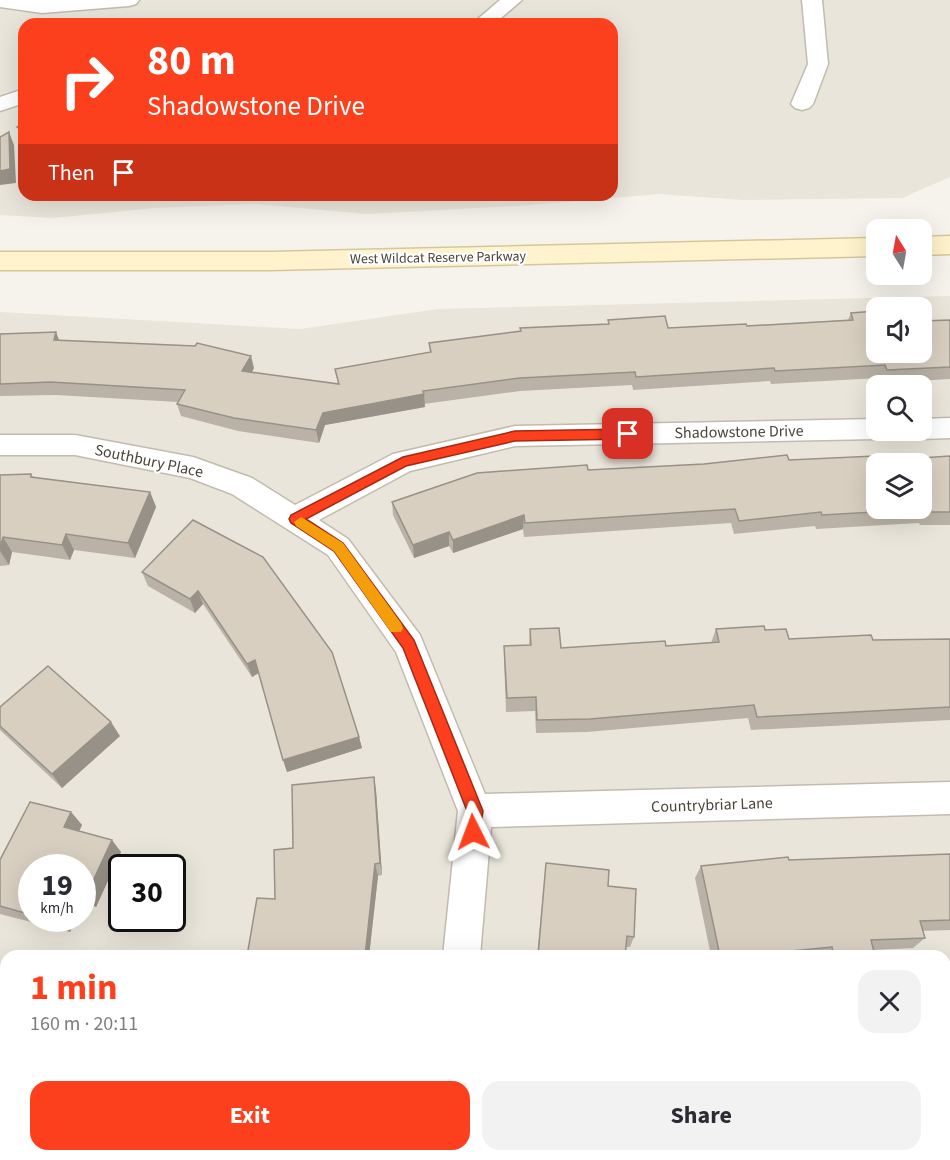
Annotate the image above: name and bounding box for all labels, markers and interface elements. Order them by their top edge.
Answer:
text: 80 m [147,31,236,91]
icon: right [48,42,126,120]
text: Shadowstone Drive [147,87,365,126]
icon: arrive [107,156,140,189]
text: Then [48,157,95,189]
north arrow [866,219,932,285]
map controls [866,219,932,519]
street label: West Wildcat Reserve Parkway [350,246,527,270]
button: sound [866,297,932,363]
button: search [866,375,932,441]
pin [602,408,653,459]
icon: arrive [611,417,644,450]
street label: Shadowstone Drive [674,420,804,444]
street label: Southbury Place [93,439,205,483]
button: layers [866,453,932,519]
street label: Countrybriar Lane [651,792,773,818]
position arrow [441,800,505,864]
speed limit sign: 30 [108,854,186,932]
text: 19 [41,864,73,907]
text: km/h [40,898,74,919]
text: 1 min [30,962,118,1013]
button: close [858,970,921,1033]
text: 160 m · 20:11 [30,1010,138,1038]
button: Exit [30,1081,470,1150]
button: Share [482,1081,921,1150]

